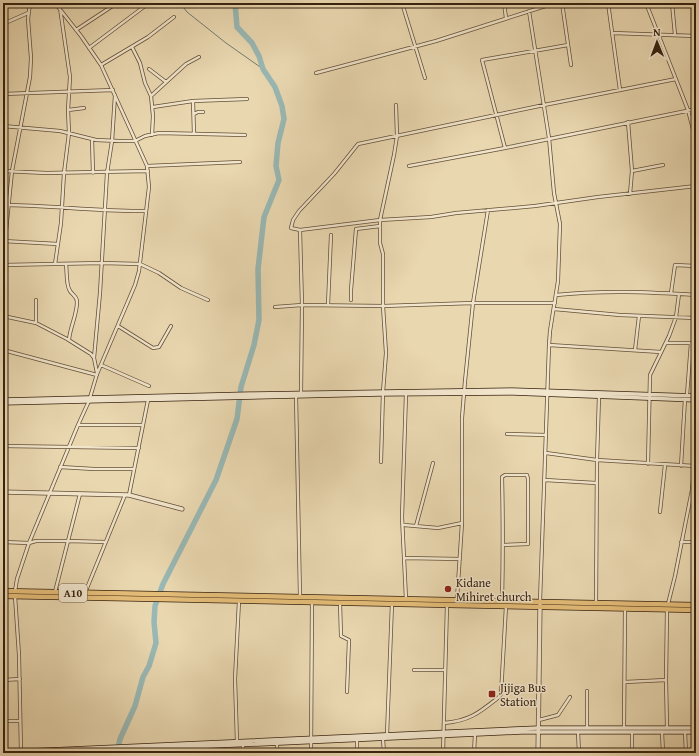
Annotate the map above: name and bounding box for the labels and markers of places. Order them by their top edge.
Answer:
place label: Kidane Mihiret church [456,574,532,605]
marker: Kidane Mihiret church [443,584,453,594]
place label: Jijiga Bus Station [498,679,546,710]
marker: Jijiga Bus Station [487,689,497,699]

